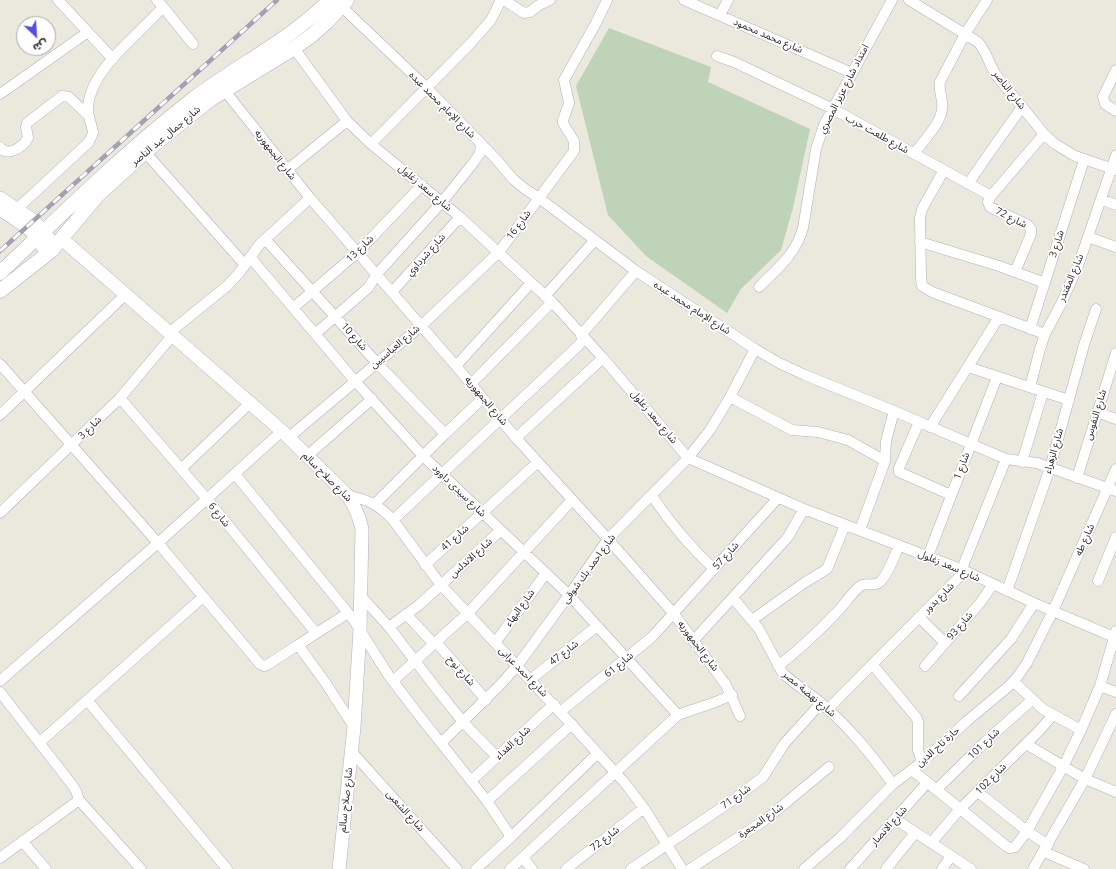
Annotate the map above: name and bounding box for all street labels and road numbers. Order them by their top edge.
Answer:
street label: شارع محمد محمود [731,16,805,56]
street label: امتداد شارع عزيز المصري [816,42,872,136]
street label: شارع الناصر [990,68,1028,112]
street label: شارع الإمام محمد عبده [406,69,478,141]
street label: شارع جمال عبد الناصر [129,103,203,169]
street label: شارع طلعت حرب [843,112,911,156]
street label: شارع الجمهوريه [252,128,298,182]
street label: شارع سعد زغلول [396,162,454,214]
street label: شارع 72 [993,205,1029,231]
street label: شارع 16 [504,208,534,242]
street label: شارع 3 [1047,229,1067,259]
street label: شارع شرداوي [404,231,448,279]
street label: شارع 13 [344,233,376,265]
street label: شارع المقتدر [1056,252,1086,304]
street label: شارع الإمام محمد عبده [651,279,733,337]
street label: شارع 10 [338,321,370,353]
street label: شارع العباسيين [368,323,422,371]
street label: شارع الجمهوريه [462,374,510,428]
street label: شارع سعد زغلول [628,388,680,446]
street label: شارع النفوس [1083,388,1109,442]
street label: شارع 3 [76,414,104,442]
street label: شارع الزهراء [1042,427,1066,475]
street label: شارع صلاح سالم [300,450,354,504]
street label: شارع 1 [951,451,973,481]
street label: شارع سيدى داوود [430,462,488,520]
street label: شارع 6 [206,500,232,530]
street label: شارع 41 [439,522,471,554]
street label: شارع طه [1073,522,1097,558]
street label: شارع احمد بك شوقى [560,532,618,606]
street label: شارع الاندلس [447,536,495,580]
street label: شارع 57 [710,540,742,572]
street label: شارع سعد زغلول [916,548,982,584]
street label: شارع بدور [921,580,957,616]
street label: شارع البهاء [503,587,537,629]
street label: شارع 93 [944,609,976,643]
street label: شارع الجمهوريه [675,618,721,674]
street label: شارع 47 [547,638,581,668]
street label: شارع احمد عرابى [496,644,550,700]
street label: شارع 61 [602,650,636,680]
street label: شارع نوح [445,654,477,688]
street label: شارع نهضة مصر [780,668,838,720]
street label: شارع الفداء [493,724,533,762]
street label: حارة تاج الدين [914,724,962,770]
street label: شارع 101 [966,726,1002,762]
street label: شارع 102 [973,761,1009,797]
street label: شارع صلاح سالم [337,767,355,833]
street label: شارع 71 [719,782,753,812]
street label: شارع الشعبى [383,788,427,834]
street label: شارع المجعرة [736,801,786,841]
street label: شارع الانصار [868,804,910,848]
street label: شارع 72 [588,824,622,854]

